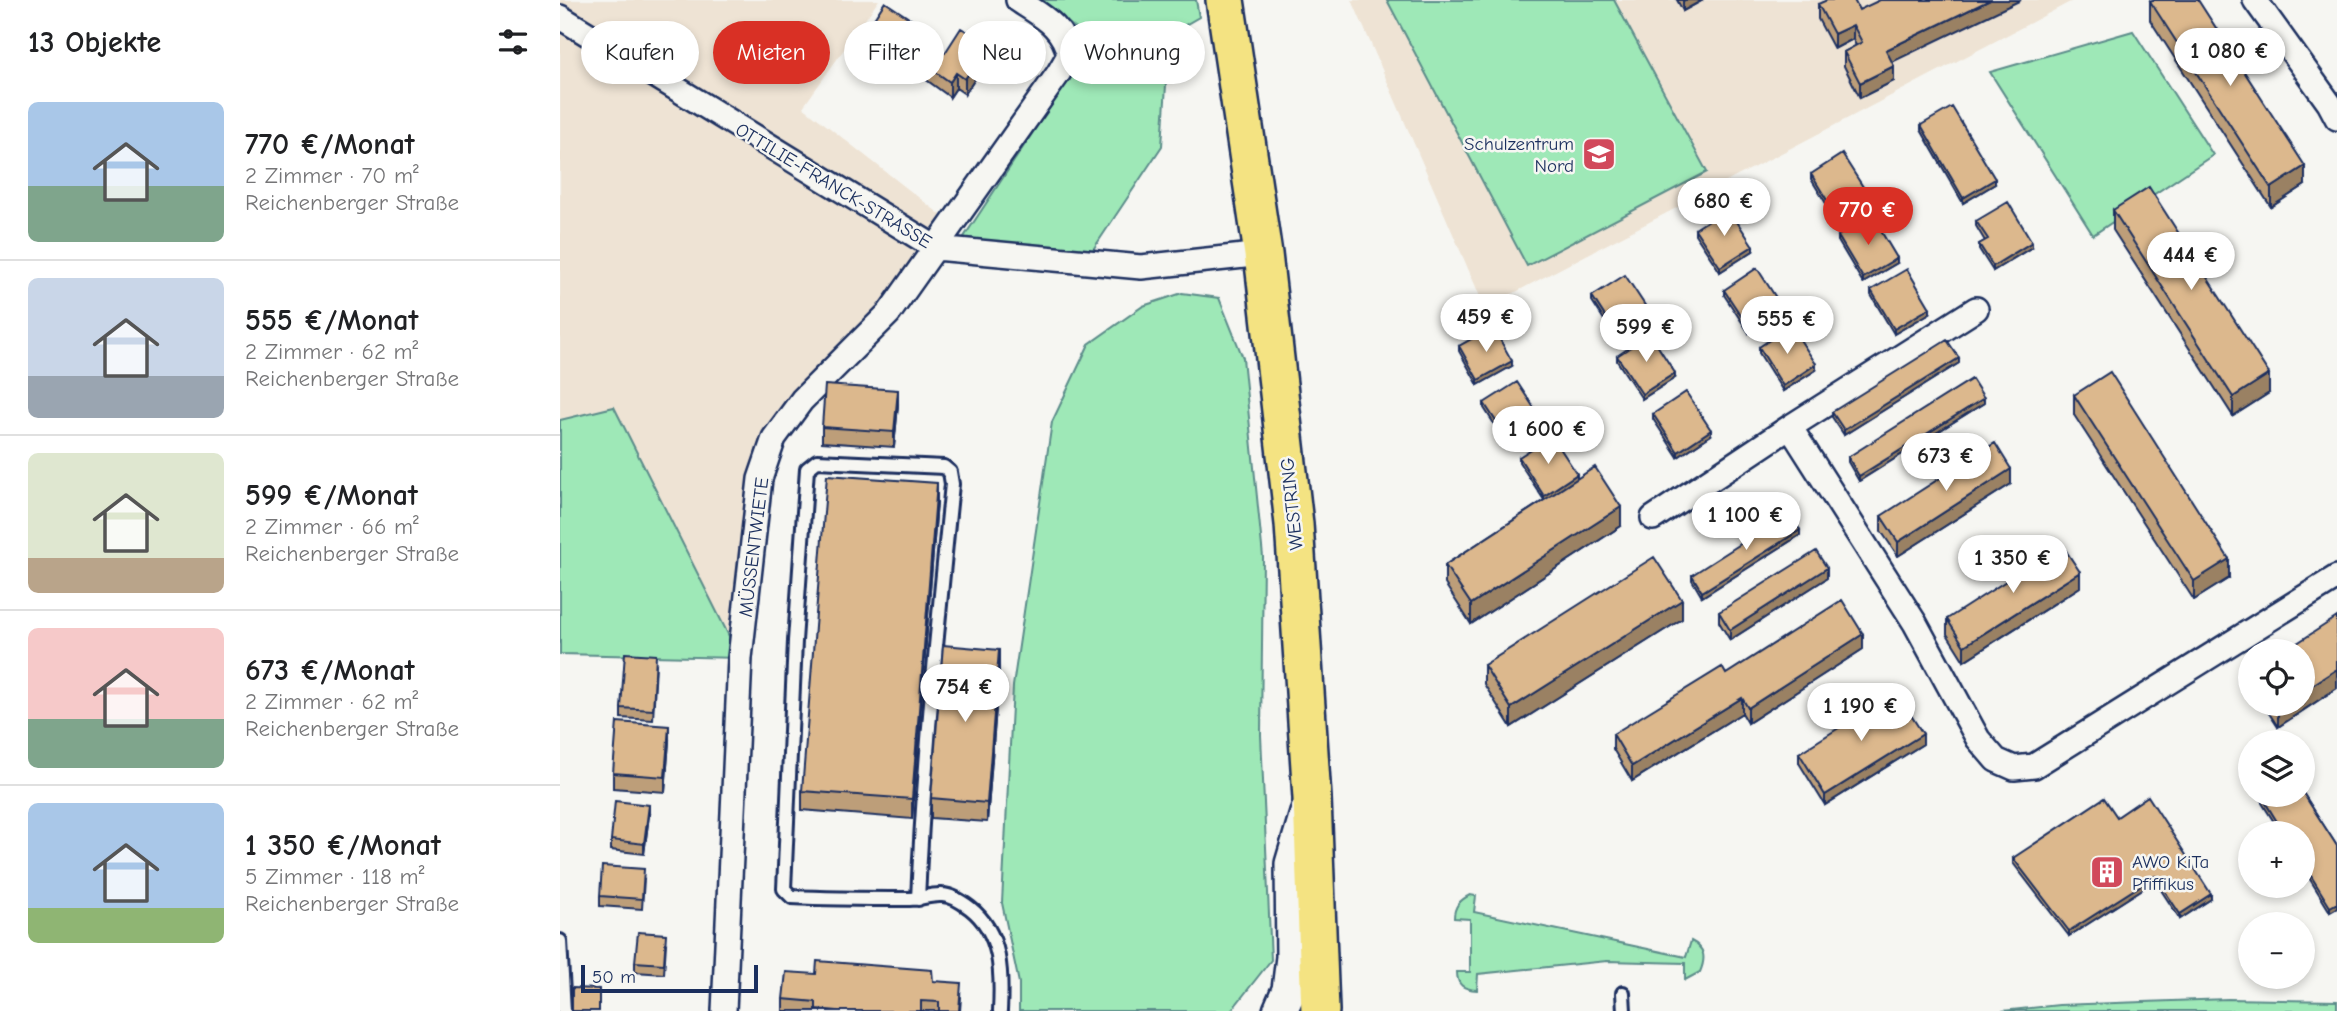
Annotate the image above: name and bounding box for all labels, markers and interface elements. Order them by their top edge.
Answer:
chip: Kaufen [581,21,699,84]
chip: Mieten [713,21,830,84]
chip: Filter [844,21,944,84]
chip: Neu [958,21,1046,84]
chip: Wohnung [1060,21,1205,84]
icon: filters [494,23,532,61]
text: 13 Objekte [28,25,161,60]
pin: 1 080 € [2165,28,2295,88]
text: 1 080 € [2190,37,2270,64]
street label: OTTILIE-FRANCK-STRASSE [731,118,936,253]
text: 770 €/Monat [245,127,415,162]
icon: home [84,130,168,214]
place label: Schulzentrum Nord [1464,133,1574,177]
school or university icon: Schulzentrum Nord [1580,135,1618,173]
text: 2 Zimmer · 70 m² [245,162,419,189]
pin: 680 € [1675,178,1773,238]
text: 680 € [1694,187,1755,214]
pin: 770 € [1819,188,1917,247]
text: Reichenberger Straße [245,189,459,216]
text: 770 € [1839,196,1897,223]
pin: 444 € [2142,232,2240,292]
text: 444 € [2163,241,2219,268]
pin: 459 € [1437,294,1535,354]
pin: 555 € [1738,296,1836,356]
text: 555 €/Monat [245,303,418,338]
text: 459 € [1456,303,1516,330]
pin: 599 € [1597,304,1695,364]
text: 555 € [1757,305,1817,332]
icon: home [84,306,168,390]
text: 599 € [1616,313,1676,340]
text: 2 Zimmer · 62 m² [245,338,418,365]
text: Reichenberger Straße [245,365,459,392]
pin: 1 600 € [1483,406,1613,466]
text: 1 600 € [1508,415,1588,442]
pin: 673 € [1897,434,1995,493]
text: 673 € [1917,442,1975,469]
street label: WESTRING [1276,456,1308,551]
street label: MÜSSENTWIETE [735,476,773,618]
text: 599 €/Monat [245,478,418,513]
icon: home [84,481,168,565]
pin: 1 100 € [1681,492,1811,552]
text: 1 100 € [1708,501,1784,528]
text: 2 Zimmer · 66 m² [245,513,419,540]
pin: 1 350 € [1948,536,2078,595]
text: Reichenberger Straße [245,540,459,567]
text: 1 350 € [1974,544,2052,571]
map controls [2238,639,2315,989]
button: locate [2238,639,2315,716]
text: 673 €/Monat [245,653,415,688]
icon: home [84,656,168,740]
pin: 754 € [916,664,1014,724]
text: 754 € [936,673,994,700]
pin: 1 190 € [1796,684,1926,743]
text: 2 Zimmer · 62 m² [245,688,418,715]
text: 1 190 € [1823,692,1899,719]
text: Reichenberger Straße [245,715,459,742]
button: layers [2238,730,2315,807]
button: + [2238,821,2315,898]
text: 1 350 €/Monat [245,828,441,863]
icon: home [84,831,168,915]
place label: AWO KiTa Pfiffikus [2132,851,2209,895]
building icon: AWO KiTa Pfiffikus [2088,853,2126,891]
text: 5 Zimmer · 118 m² [245,863,424,890]
text: Reichenberger Straße [245,890,459,917]
button: − [2238,912,2315,989]
scale bar [581,962,758,994]
text: 50 m [592,966,636,988]

